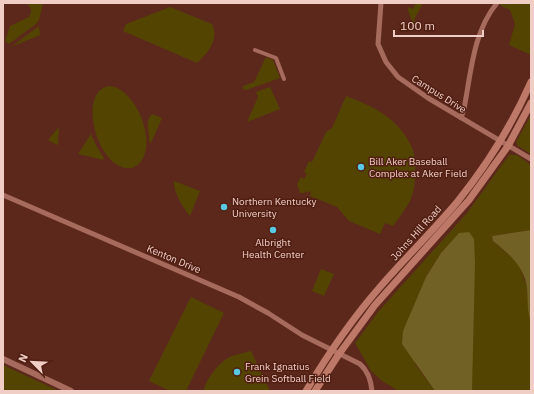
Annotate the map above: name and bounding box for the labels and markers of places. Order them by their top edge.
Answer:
place label: Bill Aker Baseball Complex at Aker Field [369,155,467,180]
marker: Bill Aker Baseball Complex at Aker Field [356,162,366,172]
place label: Northern Kentucky University [232,195,317,220]
marker: Northern Kentucky University [219,202,229,212]
marker: Albright Health Center [268,225,278,235]
place label: Albright Health Center [242,236,304,261]
place label: Frank Ignatius Grein Softball Field [245,360,331,385]
marker: Frank Ignatius Grein Softball Field [232,367,242,377]

